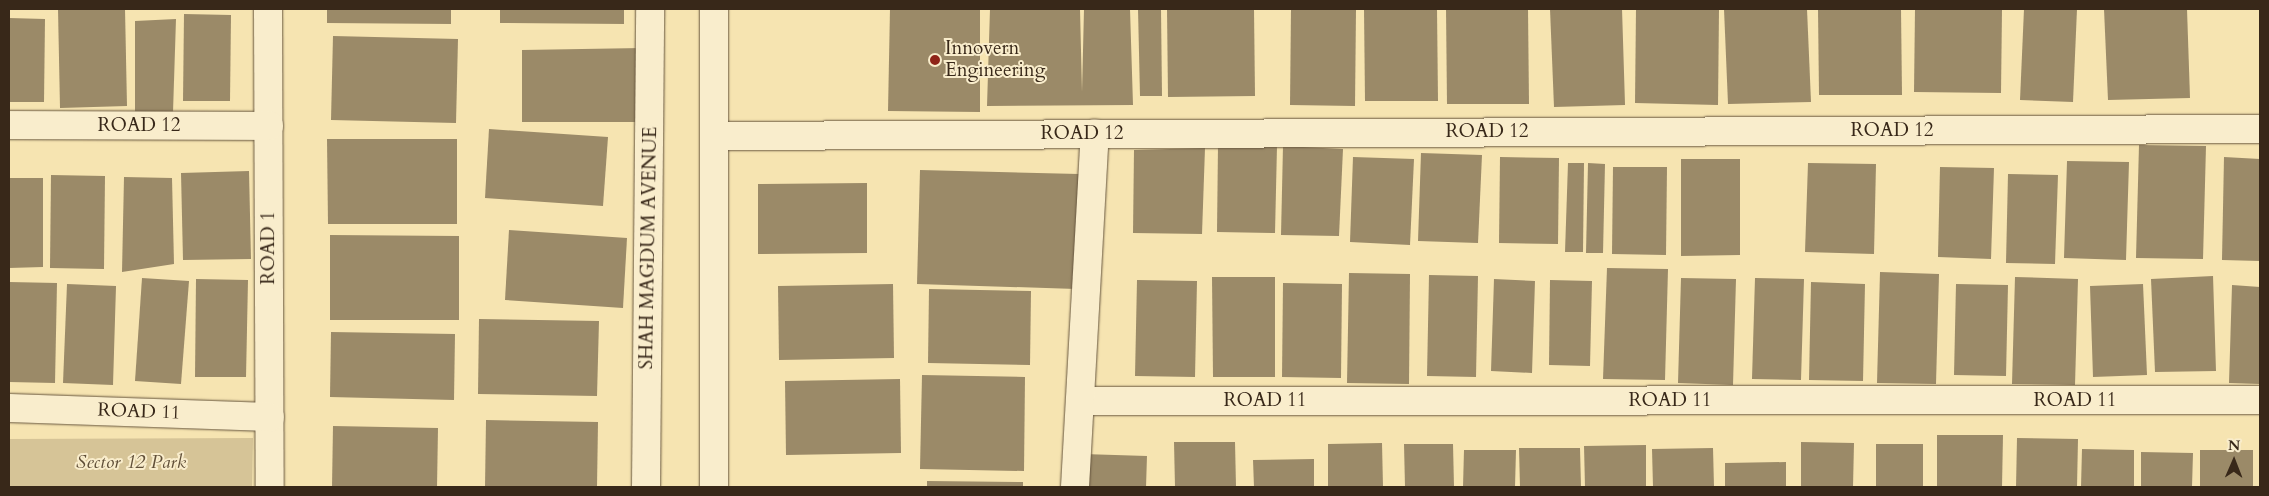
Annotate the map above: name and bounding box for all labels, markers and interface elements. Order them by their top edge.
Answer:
place label: Innovern Engineering [945,38,1045,82]
marker: Innovern Engineering [929,54,941,66]
street label: ROAD 12 [97,115,181,137]
street label: ROAD 12 [1850,120,1934,142]
street label: ROAD 12 [1445,121,1529,143]
street label: ROAD 12 [1040,123,1124,145]
street label: SHAH MAGDUM AVENUE [635,126,663,370]
street label: ROAD 1 [258,211,280,285]
street label: ROAD 11 [1223,390,1307,412]
street label: ROAD 11 [1628,390,1712,412]
street label: ROAD 11 [2033,390,2117,412]
street label: ROAD 11 [97,399,181,425]
north arrow [2209,436,2259,486]
text: N [2228,436,2241,455]
park label: Sector 12 Park [76,452,186,474]

